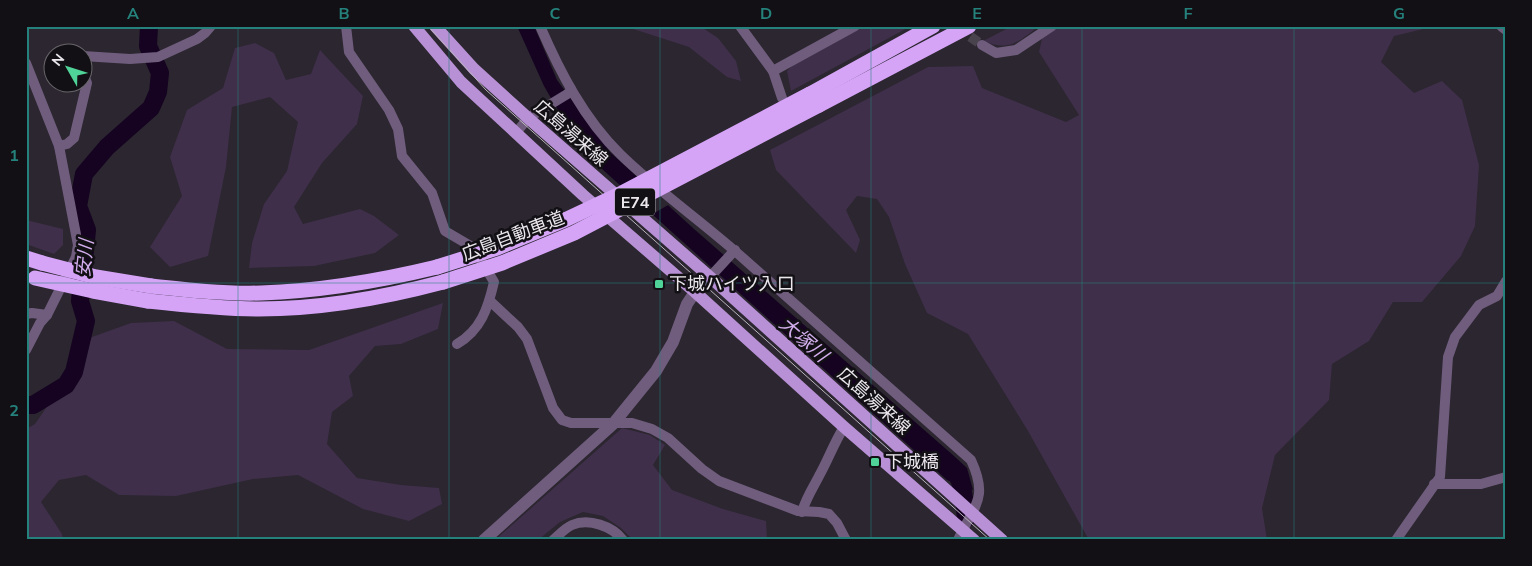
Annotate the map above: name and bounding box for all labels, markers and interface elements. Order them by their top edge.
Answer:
text: A [127,3,139,23]
text: B [338,3,350,23]
text: C [550,3,561,23]
text: D [760,3,772,23]
text: E [972,3,982,23]
text: F [1183,3,1193,23]
text: G [1393,3,1405,23]
north arrow [42,42,92,92]
text: N [48,50,68,70]
street label: 広島湯来線 [530,94,613,171]
text: 1 [9,145,19,165]
road number: E74 [615,188,655,216]
street label: 広島自動車道 [458,205,567,266]
water label: 安川 [70,236,98,278]
place label: 下城ハイツ入口 [669,272,795,295]
marker: 下城ハイツ入口 [653,278,665,290]
water label: 大塚川 [775,311,835,368]
street label: 広島湯来線 [833,362,915,439]
text: 2 [9,400,19,420]
place label: 下城橋 [885,450,939,473]
marker: 下城橋 [869,456,881,468]

